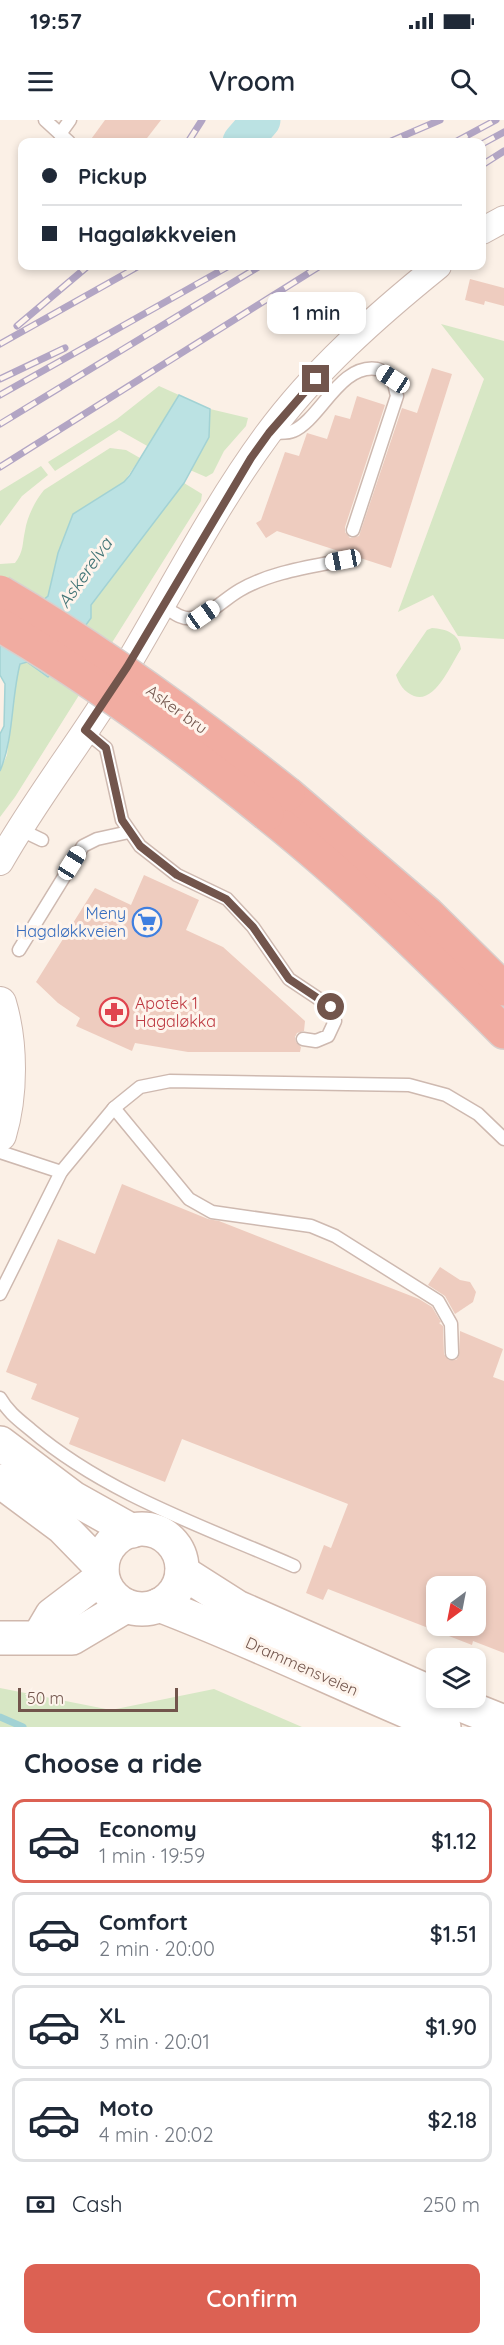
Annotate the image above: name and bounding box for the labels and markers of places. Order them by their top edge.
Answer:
place label: Meny Hagaløkkveien [16,903,126,941]
supermarket icon: Meny Hagaløkkveien [131,906,163,938]
place label: Apotek 1 Hagaløkka [135,993,216,1031]
pharmacy icon: Apotek 1 Hagaløkka [98,996,130,1028]

